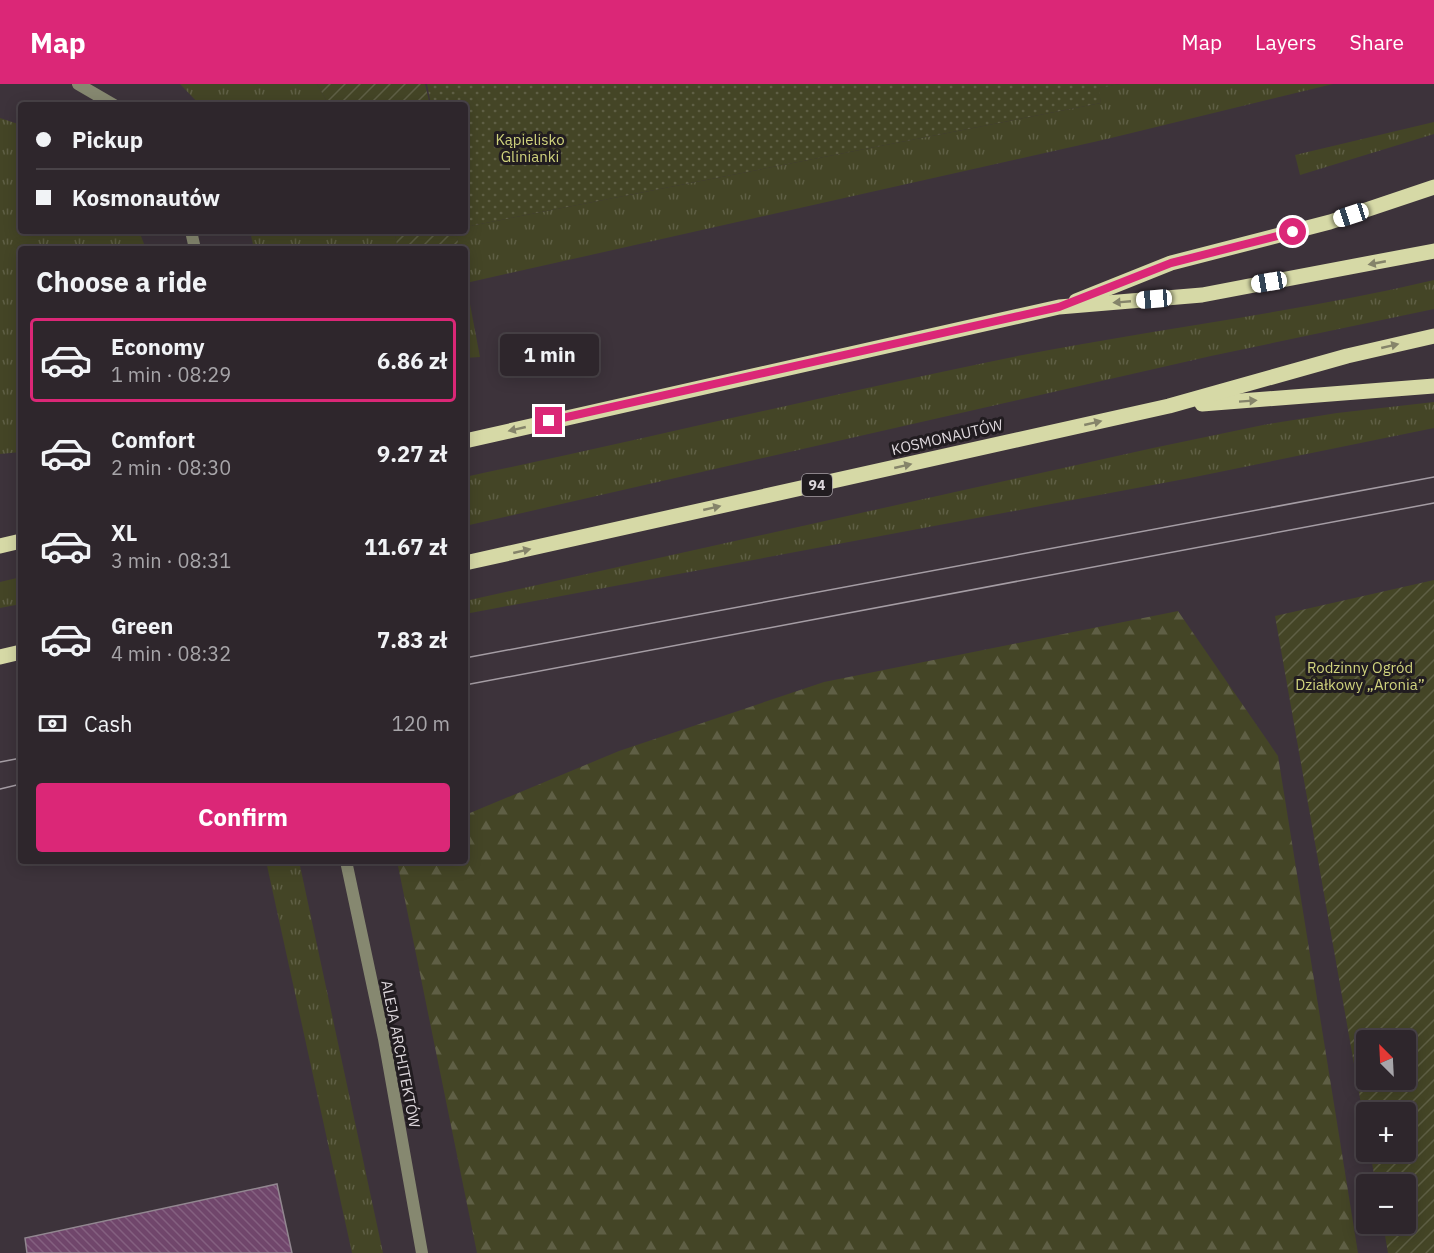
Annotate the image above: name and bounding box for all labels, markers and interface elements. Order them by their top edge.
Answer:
text: Map [30,24,86,61]
text: Map [1182,28,1222,56]
text: Layers [1255,28,1317,56]
text: Share [1350,28,1404,56]
text: Pickup [72,125,143,154]
park label: Kąpielisko Glinianki [495,130,565,166]
text: Kosmonautów [72,183,220,212]
car [1331,201,1371,229]
route start [1279,218,1306,245]
one-way arrow [1367,259,1386,268]
text: Choose a ride [36,264,207,299]
car [1250,270,1288,294]
car [1135,288,1173,310]
one-way arrow [1112,297,1131,307]
text: Economy [111,332,205,361]
icon: car [39,333,93,387]
callout: 1 min [500,334,598,376]
text: 1 min [523,341,576,368]
one-way arrow [1381,341,1400,351]
text: 6.86 zł [377,346,447,375]
text: 1 min · 08:29 [111,361,231,388]
one-way arrow [1239,396,1258,406]
route end [535,407,562,434]
street label: KOSMONAUTÓW [889,415,1005,459]
one-way arrow [1084,418,1102,428]
one-way arrow [508,424,527,434]
text: Comfort [111,425,195,454]
icon: car [39,426,93,480]
text: 9.27 zł [377,439,447,468]
text: 2 min · 08:30 [111,454,231,481]
one-way arrow [893,460,912,470]
road number: 94 [802,474,832,496]
one-way arrow [703,503,722,513]
text: XL [111,518,137,547]
icon: car [39,519,93,573]
text: 11.67 zł [364,532,447,561]
one-way arrow [513,545,531,555]
text: 3 min · 08:31 [111,547,231,574]
text: Green [111,611,173,640]
icon: car [39,612,93,666]
text: 7.83 zł [377,625,447,654]
text: 4 min · 08:32 [111,640,231,667]
park label: Rodzinny Ogród Działkowy „Aronia” [1295,658,1425,694]
icon: cash [36,707,69,740]
text: Cash [84,709,133,738]
text: 120 m [392,710,450,737]
button: Confirm [36,783,450,852]
street label: ALEJA ARCHITEKTÓW [377,979,425,1130]
north arrow [1356,1030,1416,1090]
map controls [1356,1030,1416,1234]
button: + [1356,1102,1416,1162]
button: − [1356,1174,1416,1234]

